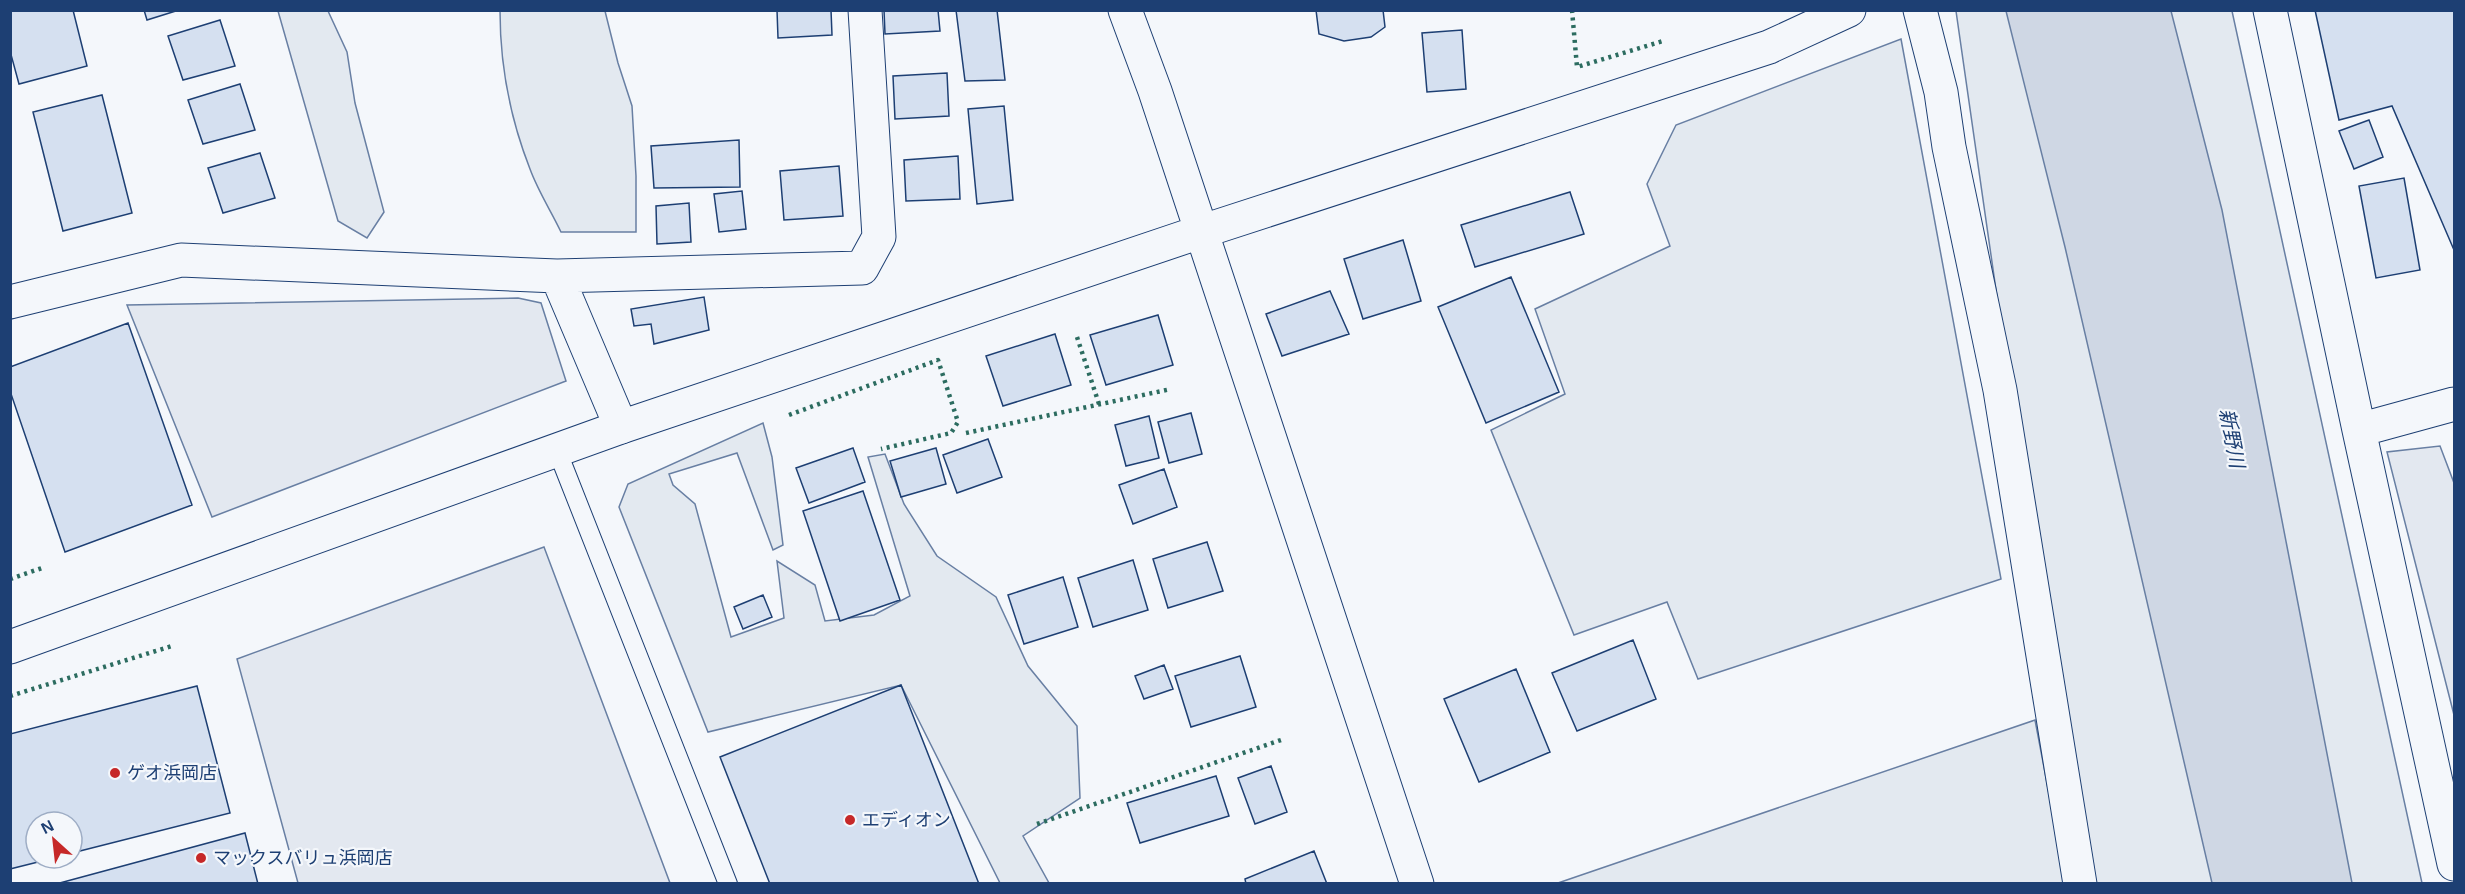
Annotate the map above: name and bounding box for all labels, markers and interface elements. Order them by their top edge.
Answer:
water label: 新野川 [2215,406,2249,472]
place label: ゲオ浜岡店 [127,763,217,783]
marker: ゲオ浜岡店 [108,766,122,780]
north arrow [24,810,84,870]
place label: エディオン [862,810,951,830]
marker: エディオン [843,813,857,827]
text: N [38,817,56,837]
place label: マックスバリュ浜岡店 [213,848,392,868]
marker: マックスバリュ浜岡店 [194,851,208,865]

